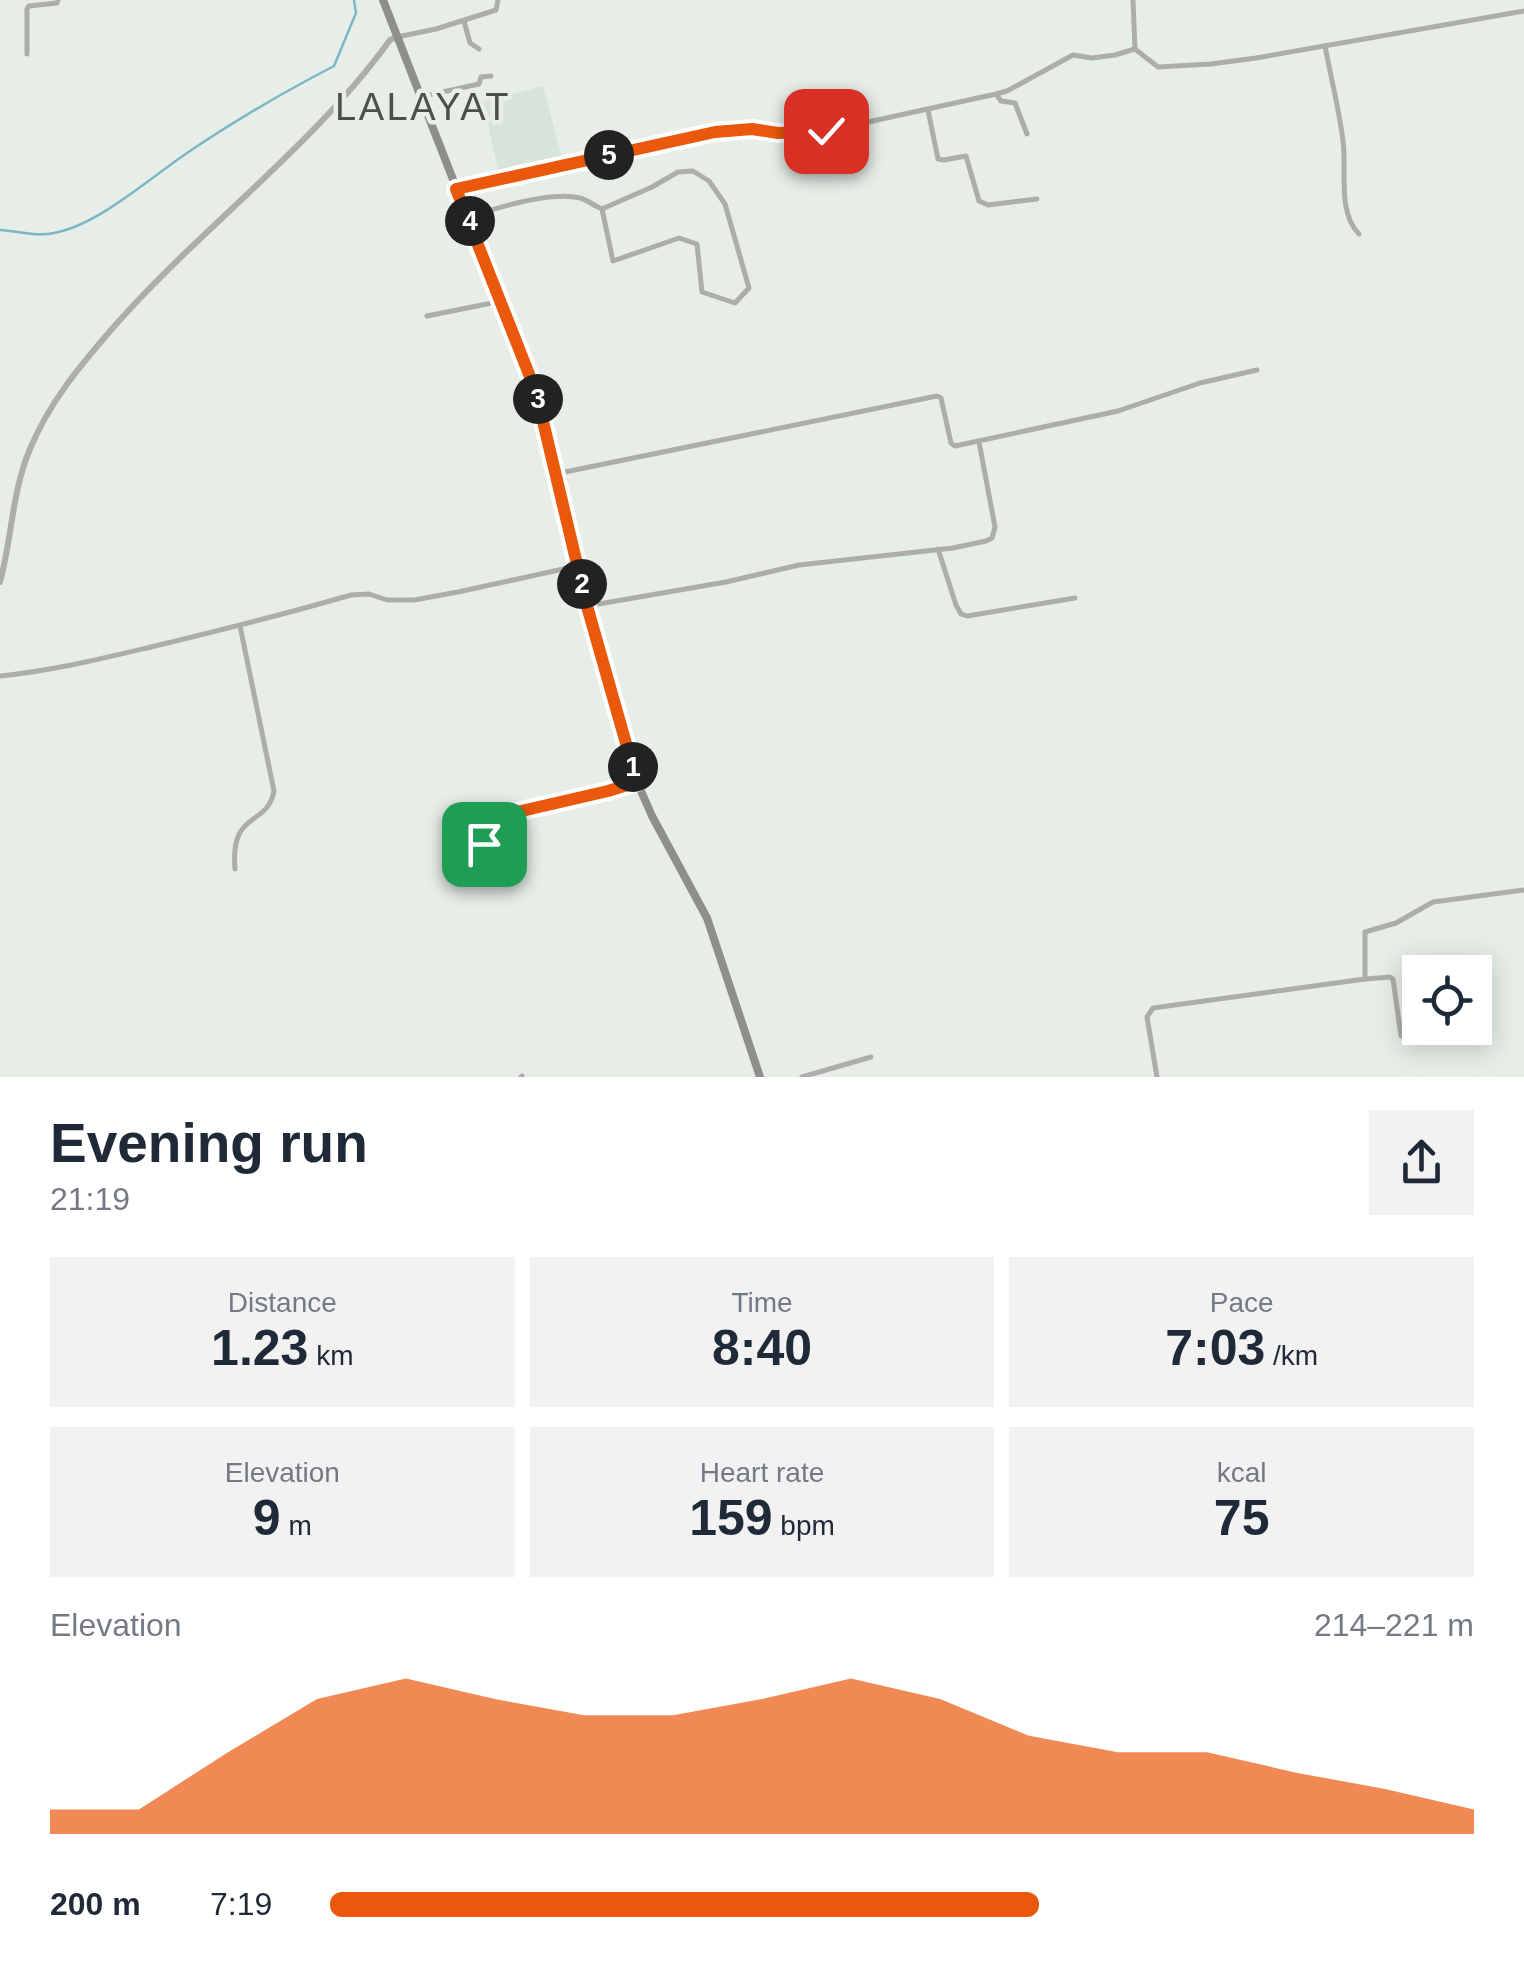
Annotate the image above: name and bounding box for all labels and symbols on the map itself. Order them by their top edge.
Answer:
district label: LALAYAT [335,86,511,128]
pin [784,89,869,174]
pin: 5 [584,130,634,180]
pin: 4 [445,196,495,246]
pin: 3 [513,374,563,424]
pin: 2 [557,559,607,609]
pin: 1 [608,742,658,792]
pin [442,802,527,887]

